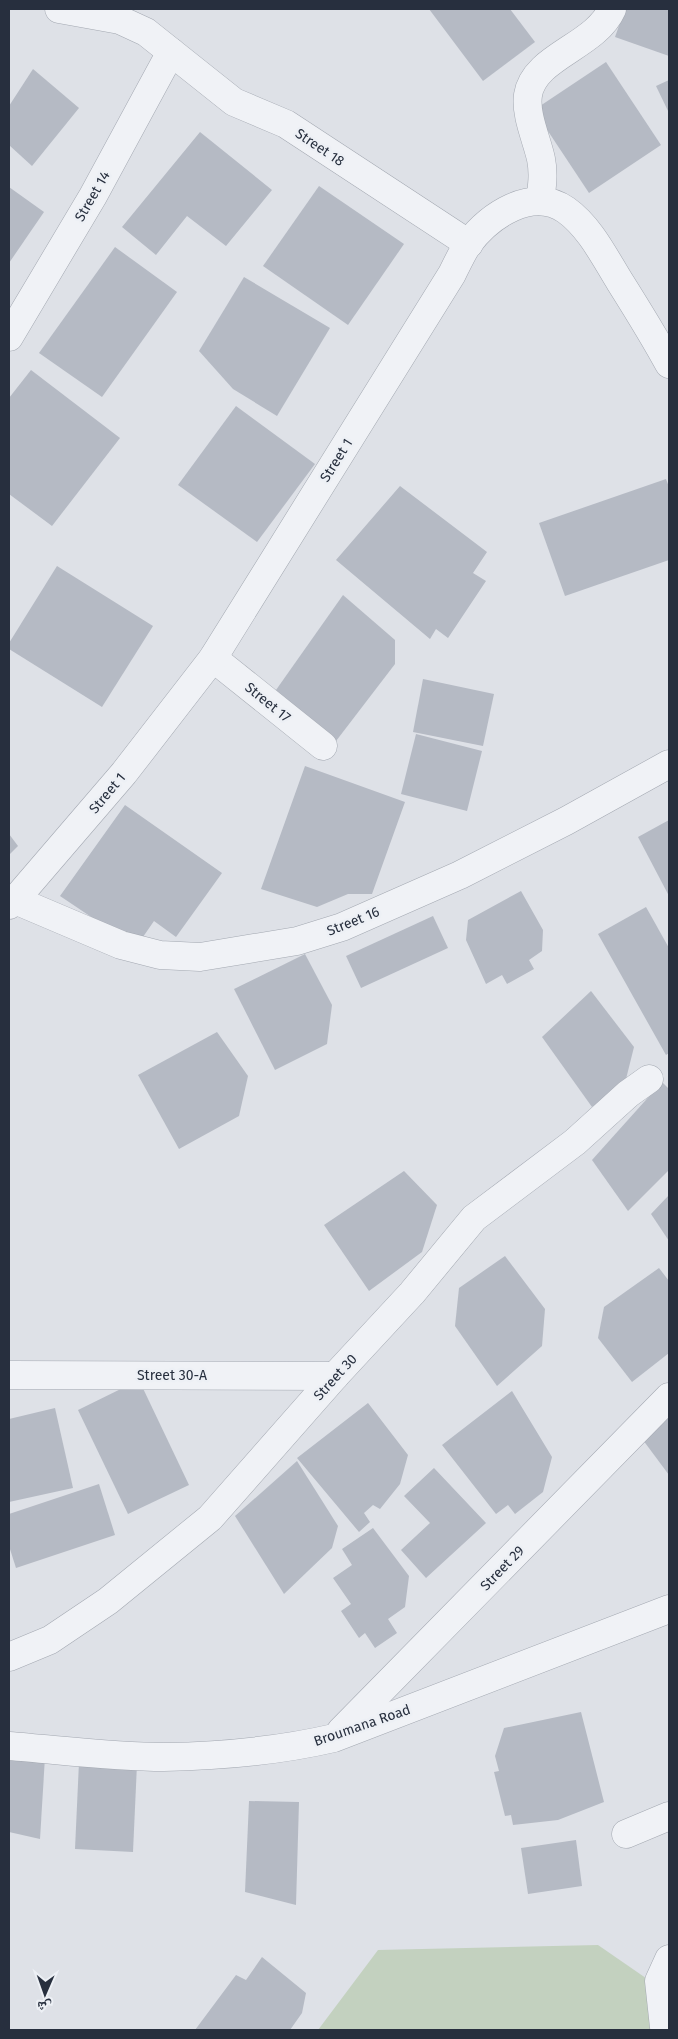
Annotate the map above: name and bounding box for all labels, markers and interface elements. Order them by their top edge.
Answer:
street label: Street 18 [292,125,348,170]
street label: Street 14 [71,168,114,224]
street label: Street 1 [317,436,356,485]
street label: Street 17 [241,679,294,726]
street label: Street 1 [86,770,129,817]
street label: Street 16 [324,903,382,940]
street label: Street 30 [310,1351,361,1404]
street label: Street 30-A [137,1367,207,1384]
street label: Street 29 [477,1542,528,1594]
street label: Broumana Road [312,1701,413,1750]
north arrow [20,1969,70,2019]
text: ش [37,1998,52,2015]

